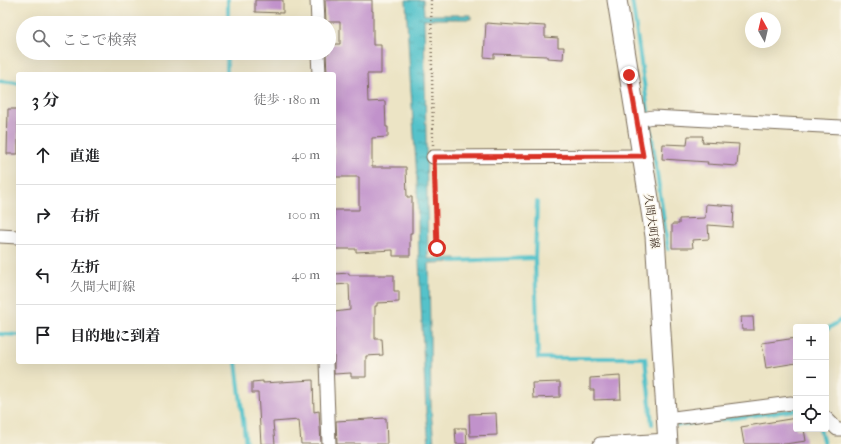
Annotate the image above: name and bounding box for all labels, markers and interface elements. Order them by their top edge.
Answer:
north arrow [745,12,781,48]
search box [16,16,336,60]
icon: search [30,27,52,49]
text: ここで検索 [62,31,137,49]
route end [620,66,638,84]
text: 3 分 [32,90,60,110]
text: 徒歩 · 180 m [254,92,320,107]
icon: ahead [32,144,54,166]
text: 直進 [70,147,100,165]
text: 40 m [292,147,320,162]
street label: 久間大町線 [641,193,662,249]
icon: right [32,204,54,226]
text: 右折 [70,207,100,225]
text: 100 m [287,207,320,222]
route start [428,239,446,257]
text: 左折 [70,258,100,276]
icon: left [32,264,54,286]
text: 40 m [292,267,320,282]
text: 久間大町線 [70,279,135,294]
icon: arrive [32,324,54,346]
map controls [793,324,829,432]
button: + [793,324,829,360]
text: 目的地に到着 [70,327,160,345]
button: − [793,360,829,396]
button: locate [793,396,829,432]

